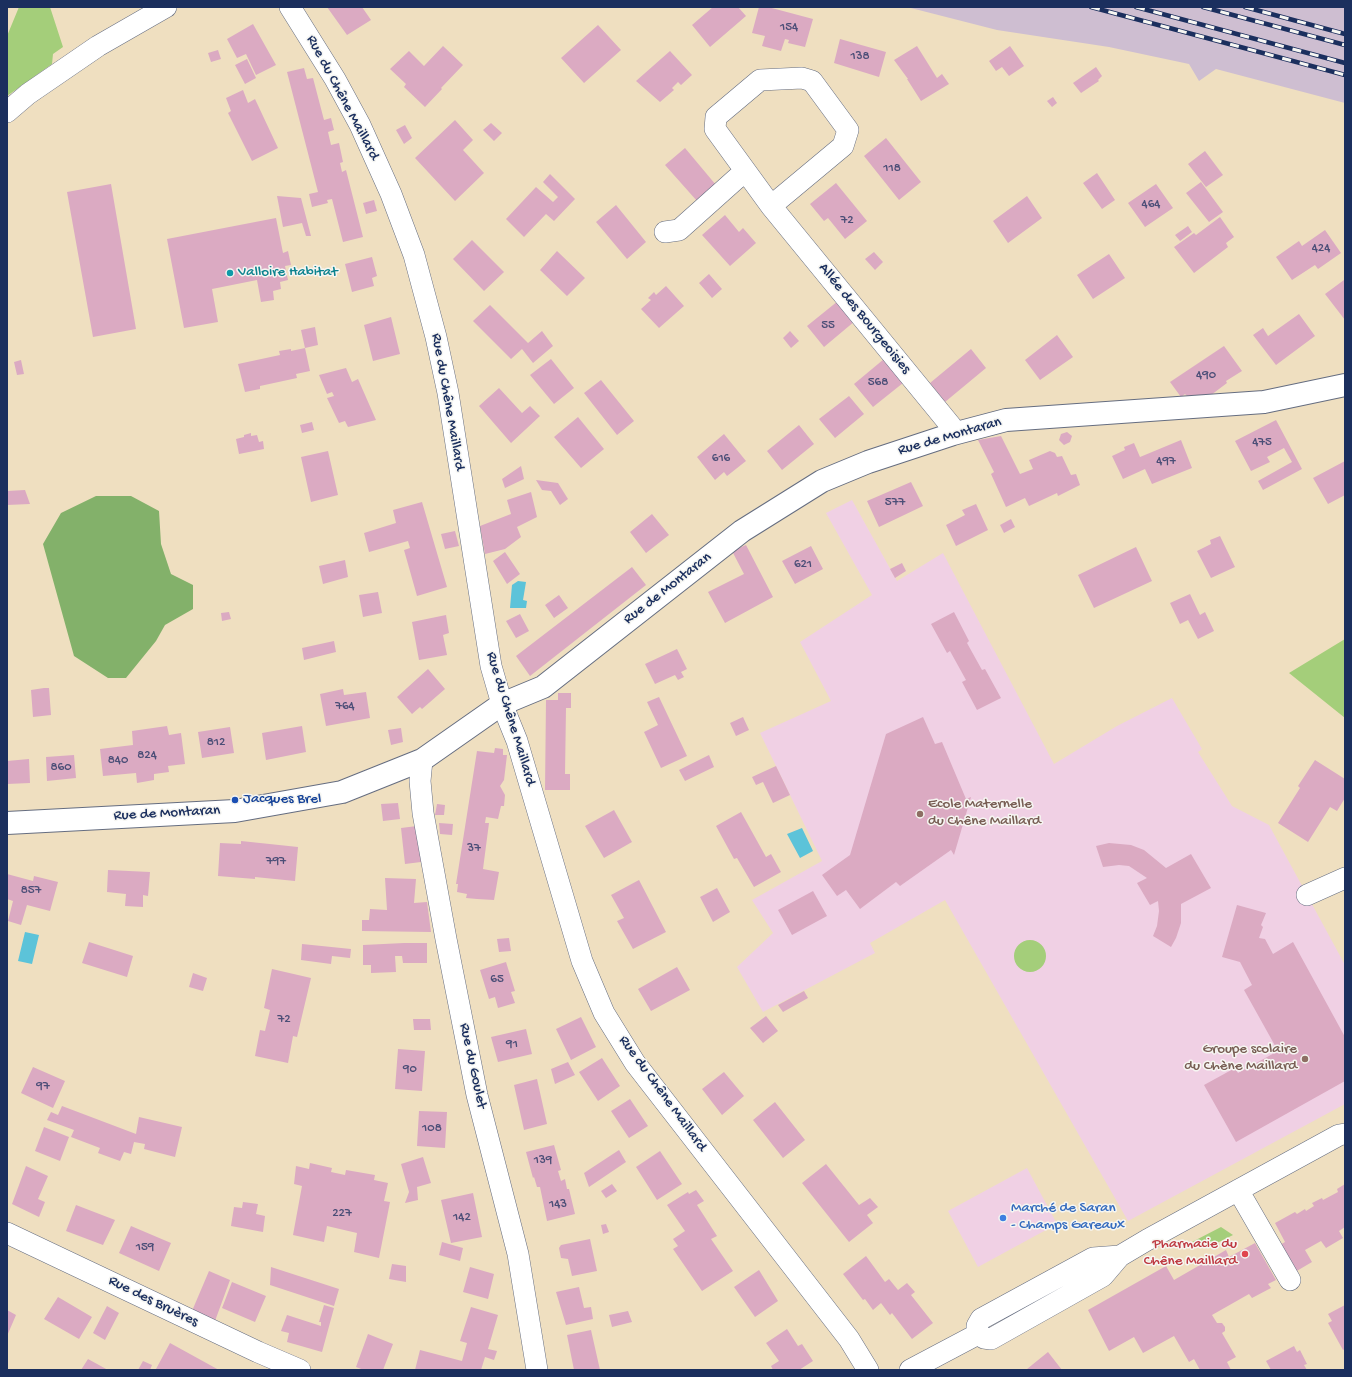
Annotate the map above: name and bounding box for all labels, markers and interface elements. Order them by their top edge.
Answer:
house number: 154 [780,20,798,36]
street label: Rue du Chêne Maillard [301,32,383,164]
house number: 138 [850,49,870,65]
house number: 118 [883,161,901,177]
house number: 464 [1142,197,1160,213]
house number: 72 [840,213,854,229]
house number: 424 [1312,241,1330,257]
street label: Allée des Bourgeoisies [814,260,914,378]
place label: Valloire Habitat [238,264,338,282]
marker: Valloire Habitat [225,268,235,278]
house number: 55 [821,318,835,334]
street label: Rue du Chêne Maillard [426,332,468,472]
house number: 490 [1196,368,1216,384]
house number: 568 [868,375,888,391]
street label: Rue de Montaran [896,414,1004,460]
house number: 475 [1252,435,1272,451]
house number: 616 [712,451,730,467]
house number: 497 [1156,454,1176,470]
house number: 577 [885,495,905,511]
street label: Rue de Montaran [620,549,716,629]
house number: 621 [794,557,812,573]
street label: Rue du Chêne Maillard [481,650,539,788]
house number: 764 [335,699,355,715]
house number: 812 [207,735,225,751]
house number: 824 [137,748,157,764]
house number: 840 [108,753,128,769]
house number: 860 [50,760,72,776]
place label: Jacques Brel [243,791,321,809]
marker: Jacques Brel [230,795,240,805]
place label: Ecole Maternelle du Chêne Maillard [928,796,1041,831]
street label: Rue de Montaran [113,802,221,826]
marker: Ecole Maternelle du Chêne Maillard [915,809,925,819]
house number: 37 [467,841,481,857]
house number: 797 [266,854,286,870]
house number: 857 [21,883,41,899]
house number: 65 [490,972,504,988]
house number: 72 [277,1012,291,1028]
street label: Rue du Goulet [454,1022,490,1110]
street label: Rue du Chêne Maillard [614,1033,710,1155]
house number: 91 [506,1037,518,1053]
place label: Groupe scolaire du Chène Maillard [1184,1041,1297,1076]
marker: Groupe scolaire du Chène Maillard [1300,1054,1310,1064]
house number: 90 [403,1062,417,1078]
house number: 97 [36,1079,50,1095]
house number: 108 [422,1121,442,1137]
house number: 139 [534,1153,552,1169]
house number: 143 [549,1197,567,1213]
place label: Marché de Saran - Champs Gareaux [1011,1200,1125,1235]
house number: 227 [332,1206,352,1222]
house number: 142 [453,1210,471,1226]
marker: Marché de Saran - Champs Gareaux [998,1213,1008,1223]
place label: Pharmacie du Chêne Maillard [1144,1236,1237,1271]
house number: 159 [136,1240,154,1256]
marker: Pharmacie du Chêne Maillard [1240,1249,1250,1259]
street label: Rue des Bruères [105,1272,201,1332]

